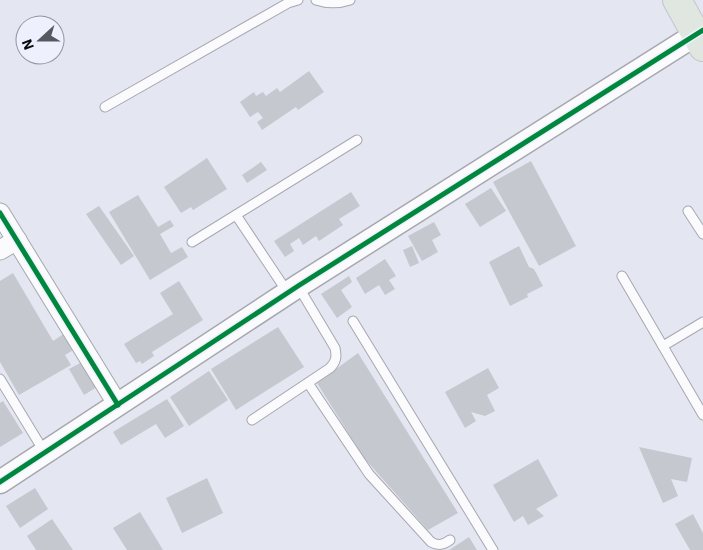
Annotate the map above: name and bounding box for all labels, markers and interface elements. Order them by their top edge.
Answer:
north arrow [15,15,65,65]
text: N [18,37,38,53]

